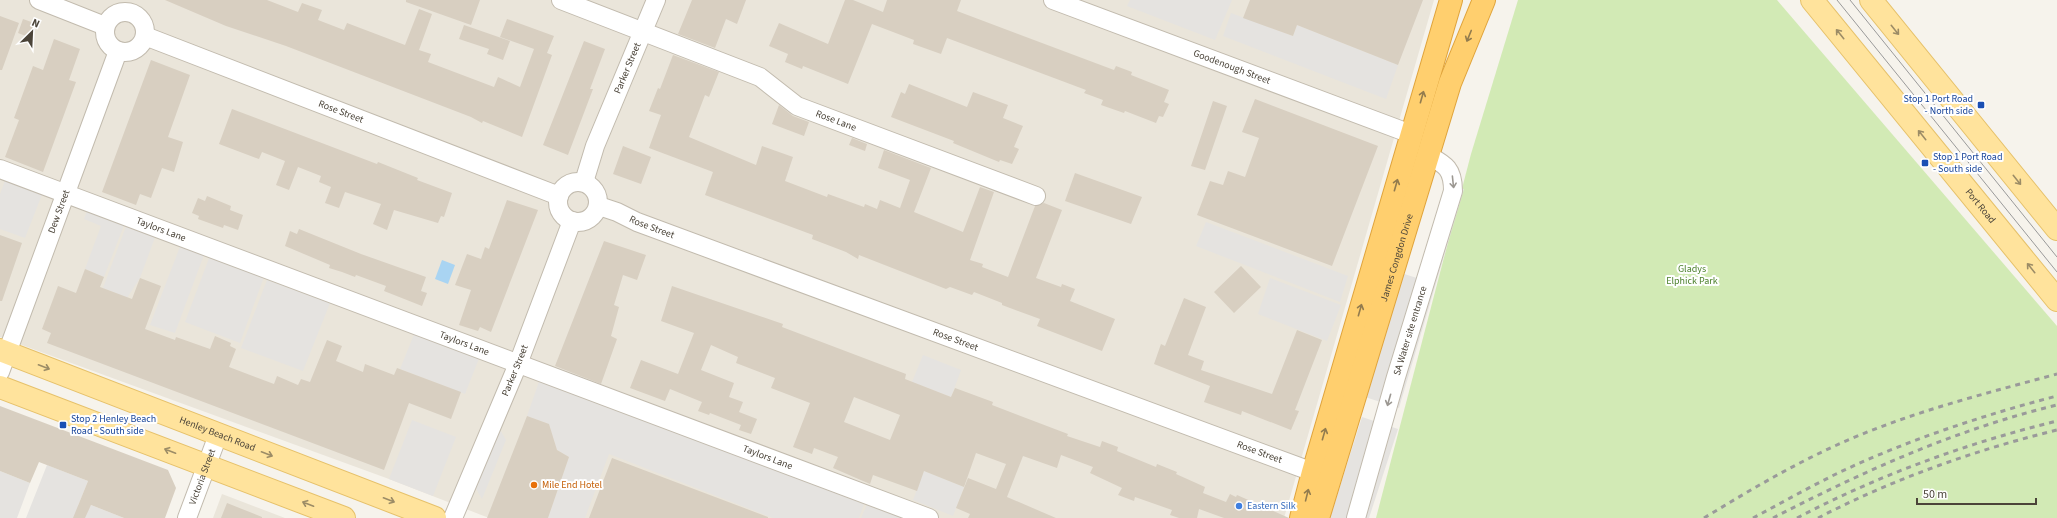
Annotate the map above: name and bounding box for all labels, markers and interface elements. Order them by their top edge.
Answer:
north arrow [12,12,52,52]
text: N [29,15,42,32]
one-way arrow [1891,25,1900,36]
one-way arrow [1836,29,1845,40]
one-way arrow [1465,30,1472,42]
street label: Parker Street [611,40,645,96]
street label: Goodenough Street [1191,46,1273,88]
one-way arrow [1419,90,1426,103]
place label: Stop 1 Port Road - North side [1904,92,1973,118]
street label: Rose Street [316,97,366,127]
marker: Stop 1 Port Road - North side [1976,100,1986,110]
street label: Rose Lane [814,107,858,135]
one-way arrow [1918,130,1927,140]
place label: Stop 1 Port Road - South side [1933,150,2002,176]
marker: Stop 1 Port Road - South side [1920,158,1930,168]
one-way arrow [1449,175,1456,188]
one-way arrow [2013,175,2021,186]
one-way arrow [1393,178,1400,191]
street label: Port Road [1962,186,1999,226]
street label: Dew Street [45,187,74,235]
street label: Rose Street [627,212,677,242]
street label: James Congdon Drive [1377,212,1417,303]
street label: Taylors Lane [134,214,188,245]
park label: Gladys Elphick Park [1666,262,1718,288]
one-way arrow [2027,263,2036,274]
street label: SA Water site entrance [1390,284,1431,377]
one-way arrow [1357,303,1364,316]
street label: Rose Street [931,325,981,355]
street label: Taylors Lane [437,328,491,359]
street label: Parker Street [498,342,532,398]
one-way arrow [38,364,50,372]
one-way arrow [1385,394,1393,407]
place label: Stop 2 Henley Beach Road - South side [71,412,156,438]
street label: Henley Beach Road [177,413,257,455]
marker: Stop 2 Henley Beach Road - South side [58,420,68,430]
one-way arrow [1321,428,1328,441]
street label: Rose Street [1235,437,1285,467]
street label: Taylors Lane [741,442,795,473]
street label: Victoria Street [186,446,219,507]
one-way arrow [165,447,177,455]
one-way arrow [261,451,273,459]
place label: Mile End Hotel [542,478,602,492]
marker: Mile End Hotel [529,480,539,490]
scale bar [1917,480,2036,506]
text: 50 m [1923,486,1947,503]
one-way arrow [1304,489,1312,502]
one-way arrow [382,497,394,505]
one-way arrow [302,499,314,507]
place label: Eastern Silk [1247,499,1296,513]
marker: Eastern Silk [1234,501,1244,511]

